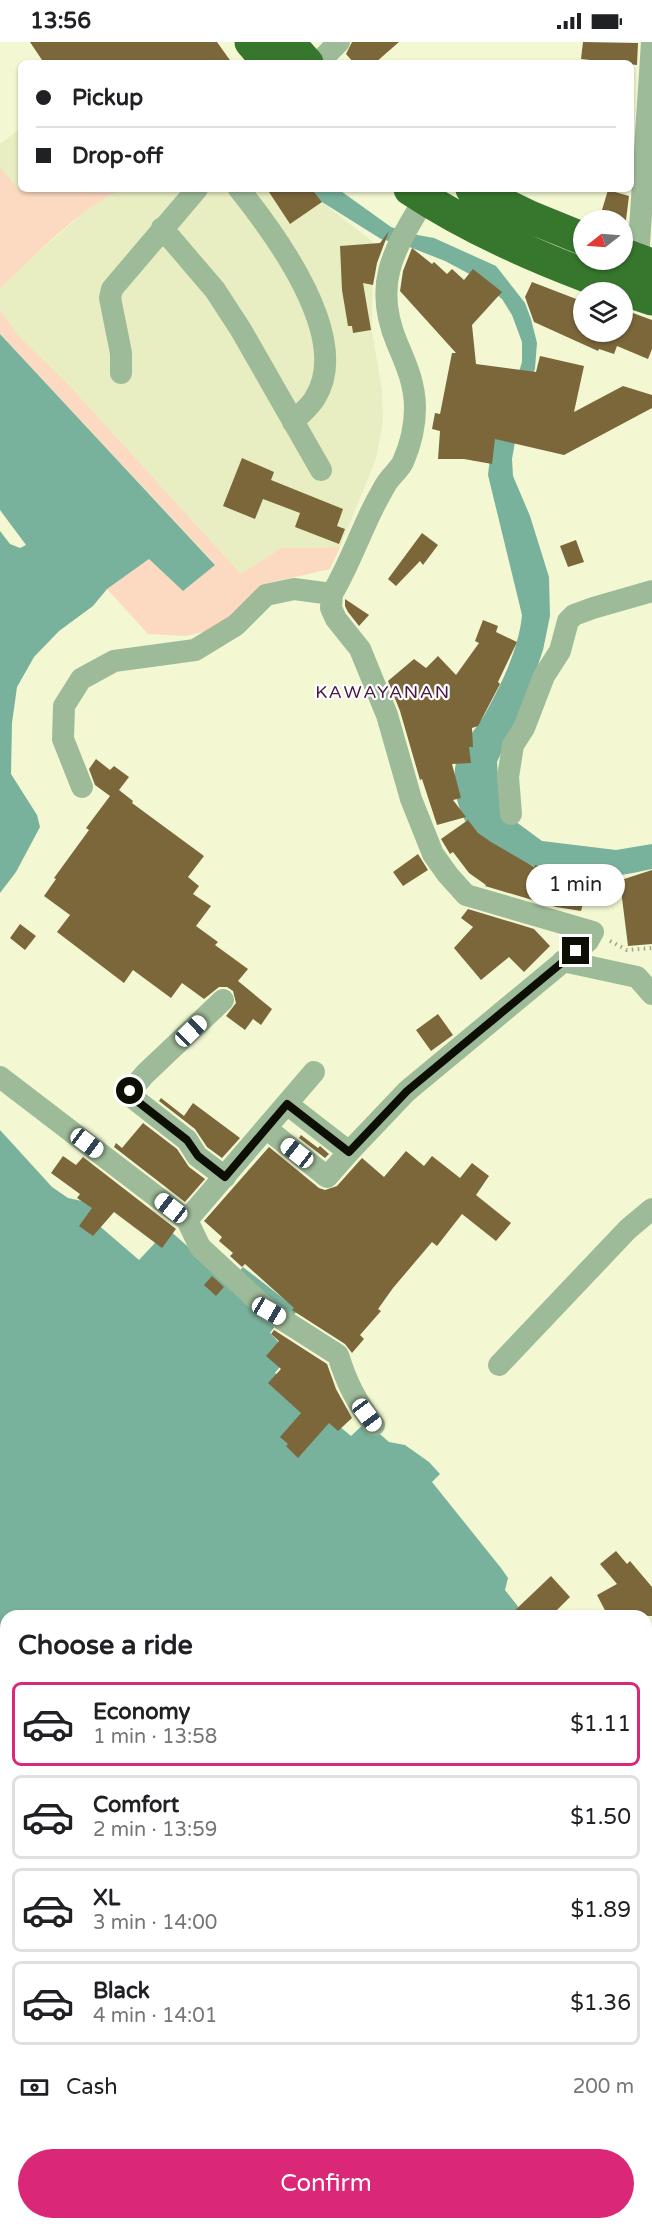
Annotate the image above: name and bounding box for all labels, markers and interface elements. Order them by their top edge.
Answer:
text: 13:56 [30,8,91,34]
text: Pickup [72,85,143,111]
text: Drop-off [72,143,163,169]
north arrow [573,210,633,270]
map controls [573,210,633,342]
button: layers [573,282,633,342]
district label: KAWAYANAN [315,681,451,703]
callout: 1 min [526,864,626,906]
text: 1 min [549,873,602,897]
route end [562,937,589,964]
car [172,1012,210,1050]
route start [116,1077,143,1104]
car [67,1125,107,1161]
car [277,1135,317,1171]
car [151,1190,191,1226]
car [249,1294,289,1328]
car [349,1395,385,1435]
text: Choose a ride [18,1629,193,1662]
icon: car [21,1697,75,1751]
text: Economy [93,1699,190,1725]
text: $1.11 [570,1711,631,1737]
text: 1 min · 13:58 [93,1725,217,1749]
icon: car [21,1790,75,1844]
text: Comfort [93,1792,179,1818]
text: $1.50 [570,1804,631,1830]
text: 2 min · 13:59 [93,1818,217,1842]
icon: car [21,1883,75,1937]
text: XL [93,1885,120,1911]
text: $1.89 [570,1897,631,1923]
text: 3 min · 14:00 [93,1911,217,1935]
icon: car [21,1976,75,2030]
text: Black [93,1978,150,2004]
text: $1.36 [570,1990,631,2016]
text: 4 min · 14:01 [93,2004,217,2028]
icon: cash [18,2071,51,2104]
text: Cash [66,2074,118,2100]
text: 200 m [573,2075,634,2099]
button: Confirm [18,2149,634,2218]

